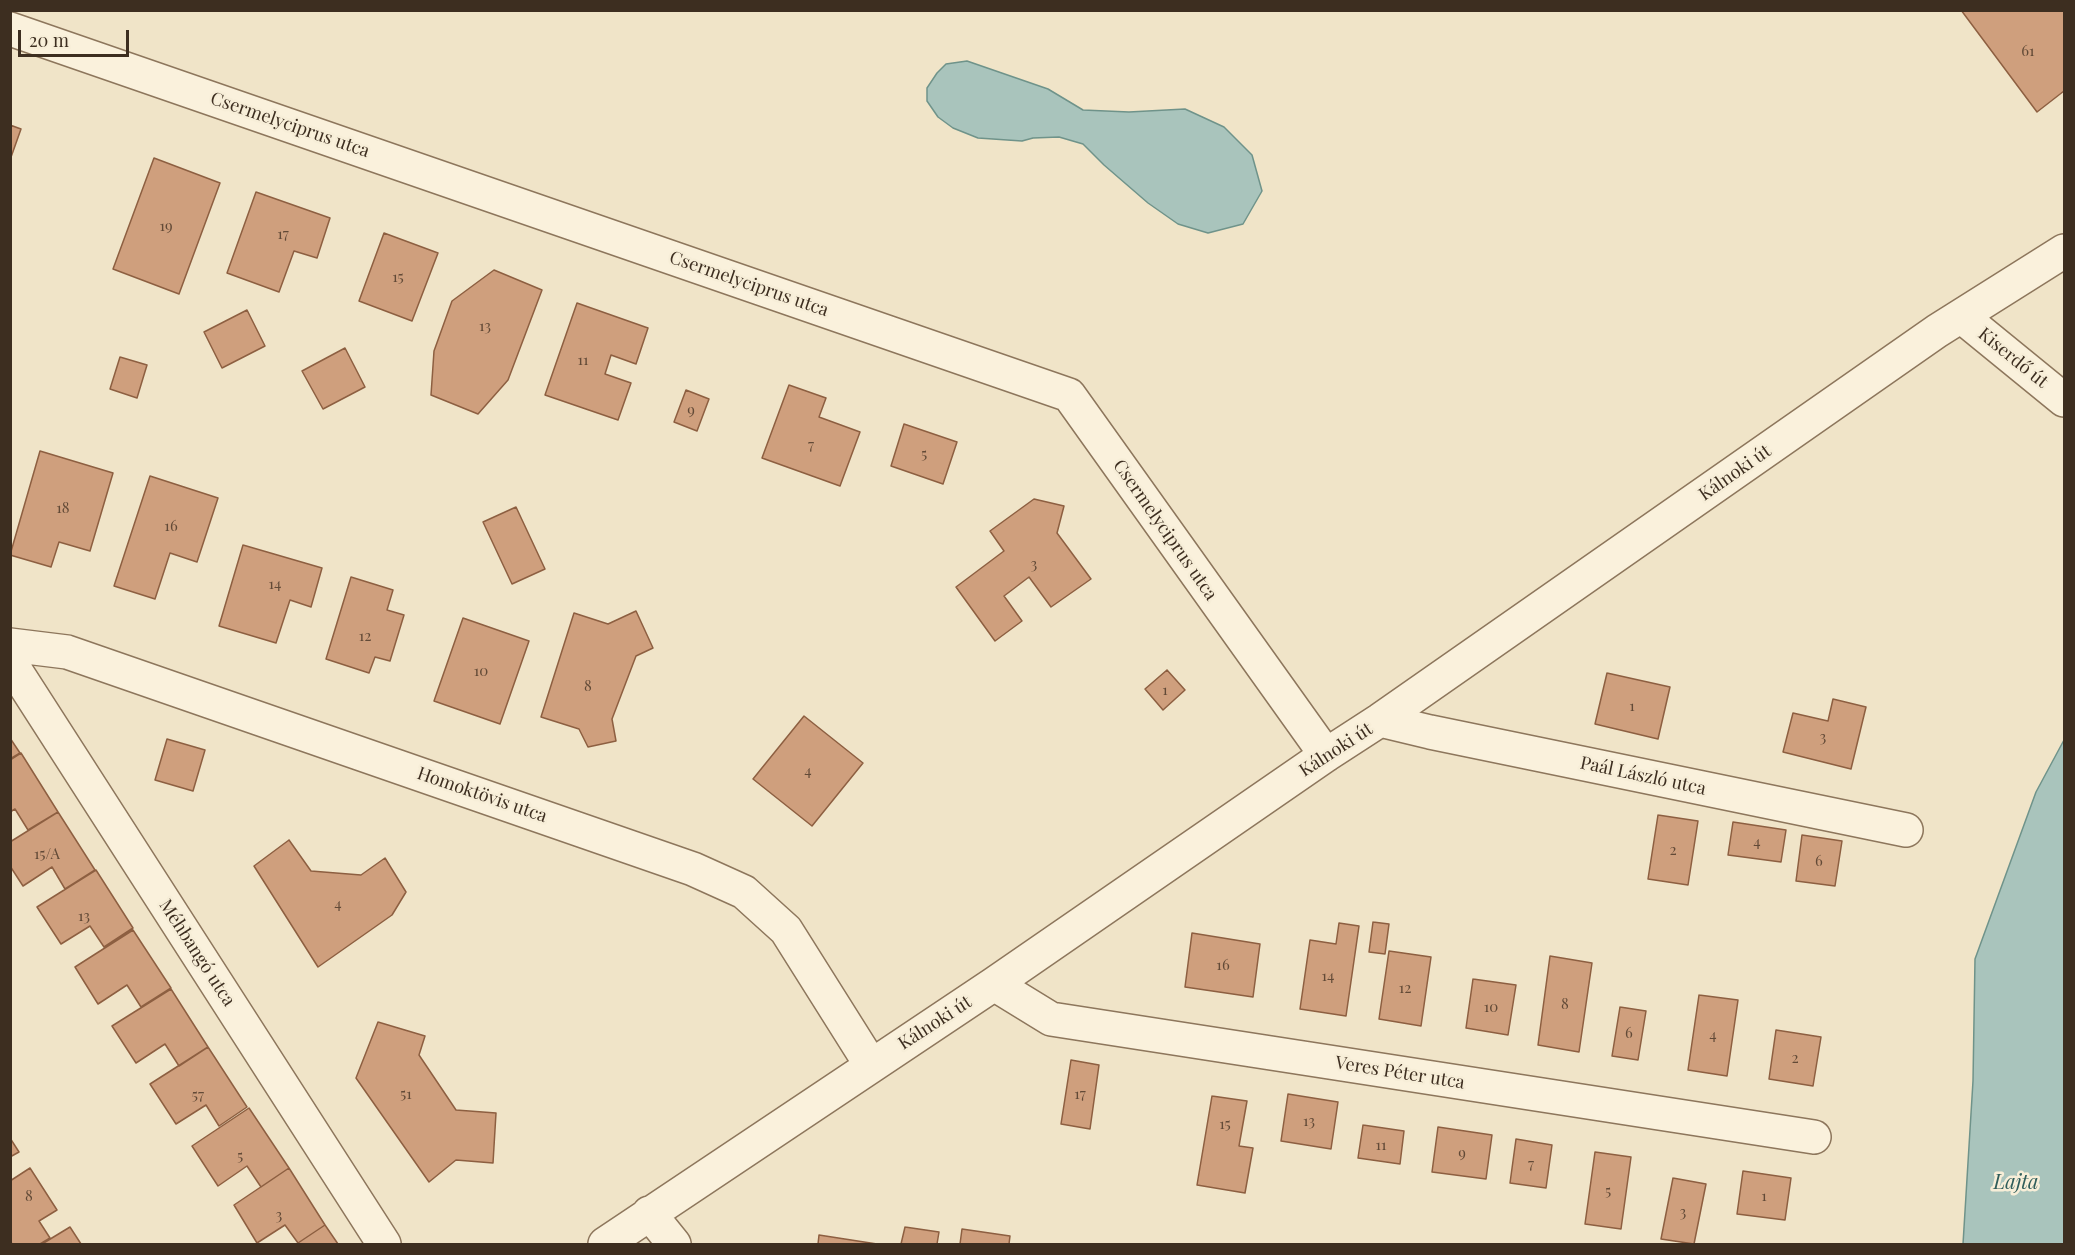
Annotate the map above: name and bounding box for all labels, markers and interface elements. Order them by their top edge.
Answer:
scale bar [21,18,132,56]
text: 20 m [29,28,69,52]
house number: 61 [2021,42,2035,60]
street label: Csermelyciprus utca [208,88,372,162]
house number: 19 [159,217,173,235]
house number: 17 [277,225,289,243]
street label: Csermelyciprus utca [667,247,831,321]
house number: 15 [392,268,404,286]
house number: 13 [479,317,491,335]
street label: Kiserdő út [1974,323,2052,393]
house number: 11 [577,351,589,369]
house number: 9 [687,401,695,419]
house number: 7 [808,436,814,454]
street label: Kálnoki út [1695,440,1775,506]
house number: 5 [921,445,927,463]
street label: Csermelyciprus utca [1108,456,1222,604]
house number: 18 [56,499,70,517]
house number: 16 [164,517,178,535]
house number: 3 [1031,555,1037,573]
house number: 14 [269,575,281,593]
house number: 12 [359,627,371,645]
house number: 10 [474,662,488,680]
house number: 8 [584,677,592,695]
house number: 1 [1162,681,1168,699]
house number: 1 [1629,697,1635,715]
street label: Kálnoki út [1295,718,1377,782]
house number: 3 [1820,728,1826,746]
street label: Paál László utca [1578,752,1708,800]
house number: 4 [804,762,812,780]
street label: Homoktövis utca [414,763,550,827]
house number: 4 [1753,833,1761,851]
house number: 2 [1669,841,1677,859]
house number: 15/A [34,845,60,863]
house number: 6 [1815,852,1823,870]
house number: 4 [334,895,342,913]
street label: Méhbangó utca [154,896,240,1010]
house number: 13 [78,907,90,925]
house number: 16 [1216,956,1230,974]
house number: 14 [1322,967,1334,985]
house number: 12 [1399,979,1411,997]
street label: Kálnoki út [894,991,976,1055]
house number: 8 [1561,995,1569,1013]
house number: 10 [1484,998,1498,1016]
house number: 6 [1625,1024,1633,1042]
house number: 4 [1709,1026,1717,1044]
house number: 2 [1791,1049,1799,1067]
street label: Veres Péter utca [1334,1052,1466,1094]
house number: 51 [400,1085,412,1103]
house number: 17 [1074,1085,1086,1103]
house number: 57 [192,1086,204,1104]
house number: 13 [1303,1112,1315,1130]
house number: 15 [1219,1115,1231,1133]
house number: 11 [1375,1136,1387,1154]
house number: 9 [1458,1144,1466,1162]
house number: 5 [237,1147,243,1165]
house number: 7 [1528,1155,1534,1173]
water label: Lajta [1994,1171,2038,1195]
house number: 5 [1605,1182,1611,1200]
house number: 8 [25,1187,33,1205]
house number: 1 [1761,1187,1767,1205]
house number: 3 [1680,1203,1686,1221]
house number: 3 [276,1206,282,1224]

